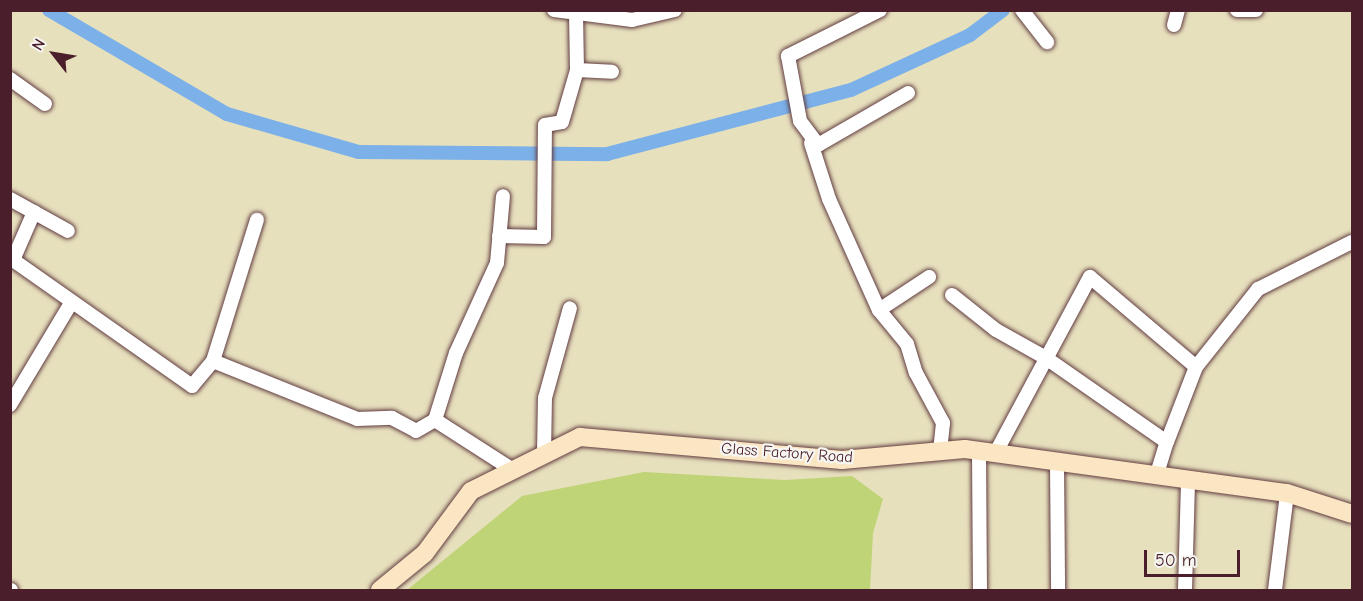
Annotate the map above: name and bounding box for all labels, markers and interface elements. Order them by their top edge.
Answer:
north arrow [24,24,84,84]
text: N [28,36,49,54]
street label: Glass Factory Road [720,439,854,467]
scale bar [1147,538,1243,576]
text: 50 m [1155,550,1197,571]

